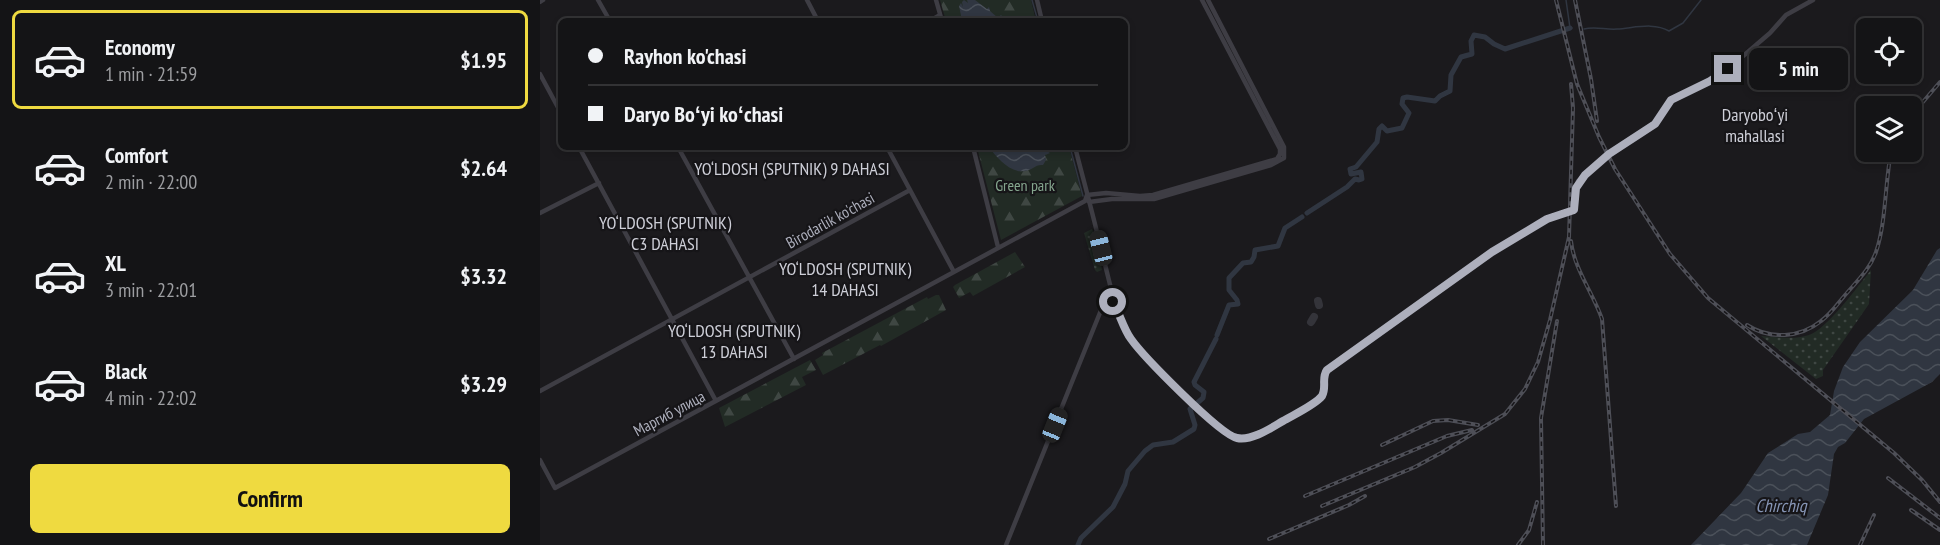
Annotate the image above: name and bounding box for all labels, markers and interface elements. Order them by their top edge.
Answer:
map controls [1856,18,1922,162]
button: locate [1856,18,1922,84]
icon: car [33,33,87,87]
text: Economy [105,33,175,61]
text: Rayhon ko'chasi [624,42,746,70]
text: $1.95 [460,46,507,74]
callout: 5 min [1749,48,1848,90]
route end [1714,55,1741,82]
text: 5 min [1778,56,1819,82]
text: 1 min · 21:59 [105,61,197,87]
button: layers [1856,96,1922,162]
text: Daryo Boʻyi koʻchasi [624,100,783,128]
district label: Daryoboʻyi mahallasi [1722,103,1788,147]
icon: car [33,141,87,195]
text: Comfort [105,141,168,169]
text: $2.64 [460,154,507,182]
district label: YO‘LDOSH (SPUTNIK) 9 DAHASI [694,157,890,180]
text: 2 min · 22:00 [105,169,197,195]
park label: Green park [995,175,1056,195]
street label: Birodarlik ko'chasi [782,187,878,253]
district label: YO‘LDOSH (SPUTNIK) С3 DAHASI [599,211,732,255]
car [1088,228,1114,268]
icon: car [33,249,87,303]
text: XL [105,249,126,277]
district label: YO‘LDOSH (SPUTNIK) 14 DAHASI [779,257,912,301]
text: $3.32 [460,262,507,290]
text: 3 min · 22:01 [105,277,197,303]
route start [1099,288,1126,315]
district label: YO‘LDOSH (SPUTNIK) 13 DAHASI [668,319,801,363]
icon: car [33,357,87,411]
text: Black [105,357,147,385]
text: $3.29 [460,370,507,398]
text: 4 min · 22:02 [105,385,197,411]
street label: Маргиб улица [630,386,708,440]
car [1040,405,1070,445]
button: Confirm [30,464,510,533]
water label: Chirchiq [1755,494,1808,517]

